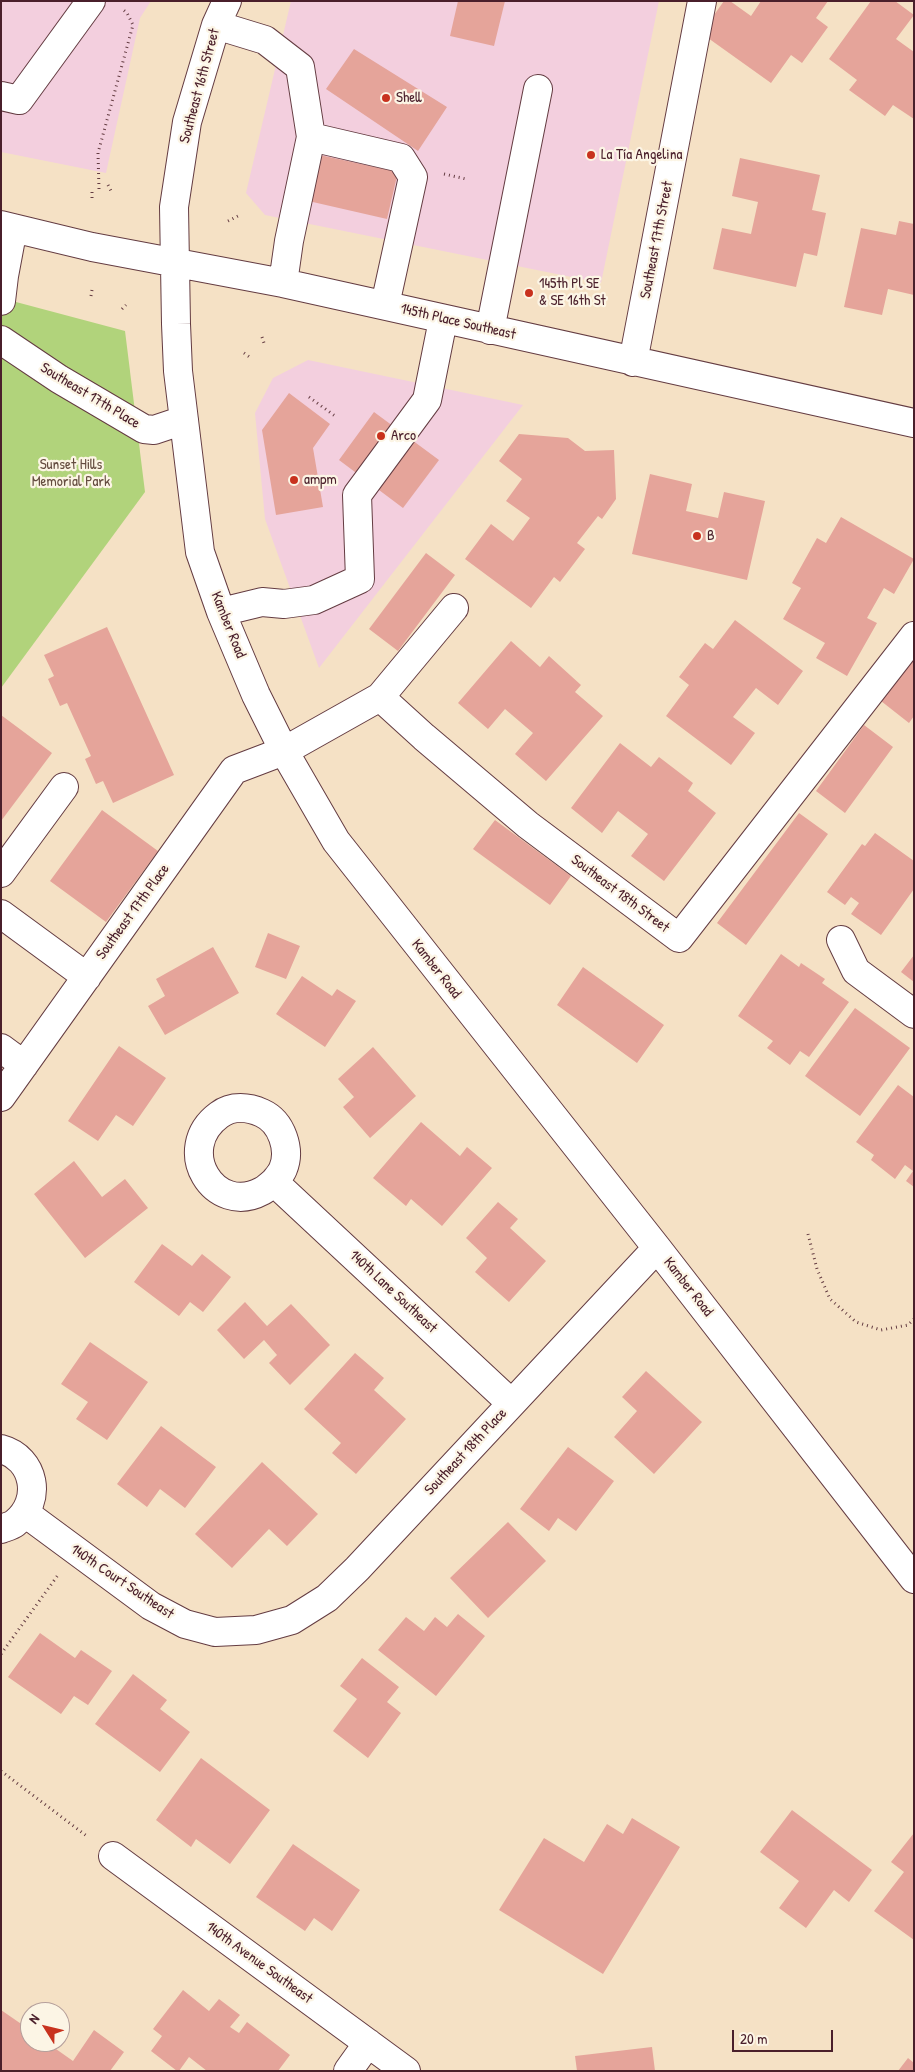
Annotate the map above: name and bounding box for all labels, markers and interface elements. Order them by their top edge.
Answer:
street label: Southeast 16th Street [176,27,224,145]
place label: Shell [396,89,422,107]
marker: Shell [380,92,392,104]
place label: La Tía Angelina [601,146,682,164]
marker: La Tía Angelina [585,149,597,161]
street label: Southeast 17th Street [637,180,677,300]
place label: 145th Pl SE & SE 16th St [539,275,606,310]
marker: 145th Pl SE & SE 16th St [523,287,535,299]
street label: 145th Place Southeast [399,300,517,344]
street label: Southeast 17th Place [37,359,143,433]
place label: Arco [391,427,416,445]
marker: Arco [375,430,387,442]
park label: Sunset Hills Memorial Park [32,456,110,491]
place label: ampm [304,471,337,489]
marker: ampm [288,474,300,486]
place label: B [707,527,715,545]
marker: B [691,530,703,542]
street label: Kamber Road [207,589,249,661]
street label: Southeast 18th Street [567,851,673,937]
street label: Southeast 17th Place [92,861,174,963]
street label: Kamber Road [407,936,465,1002]
street label: 140th Lane Southeast [345,1247,441,1337]
street label: Kamber Road [659,1254,717,1320]
street label: Southeast 18th Place [421,1405,511,1499]
street label: 140th Court Southeast [67,1541,177,1623]
street label: 140th Avenue Southeast [202,1918,316,2008]
north arrow [20,2002,70,2052]
text: N [23,2010,43,2027]
scale bar [735,2020,836,2052]
text: 20 m [740,2028,767,2049]

